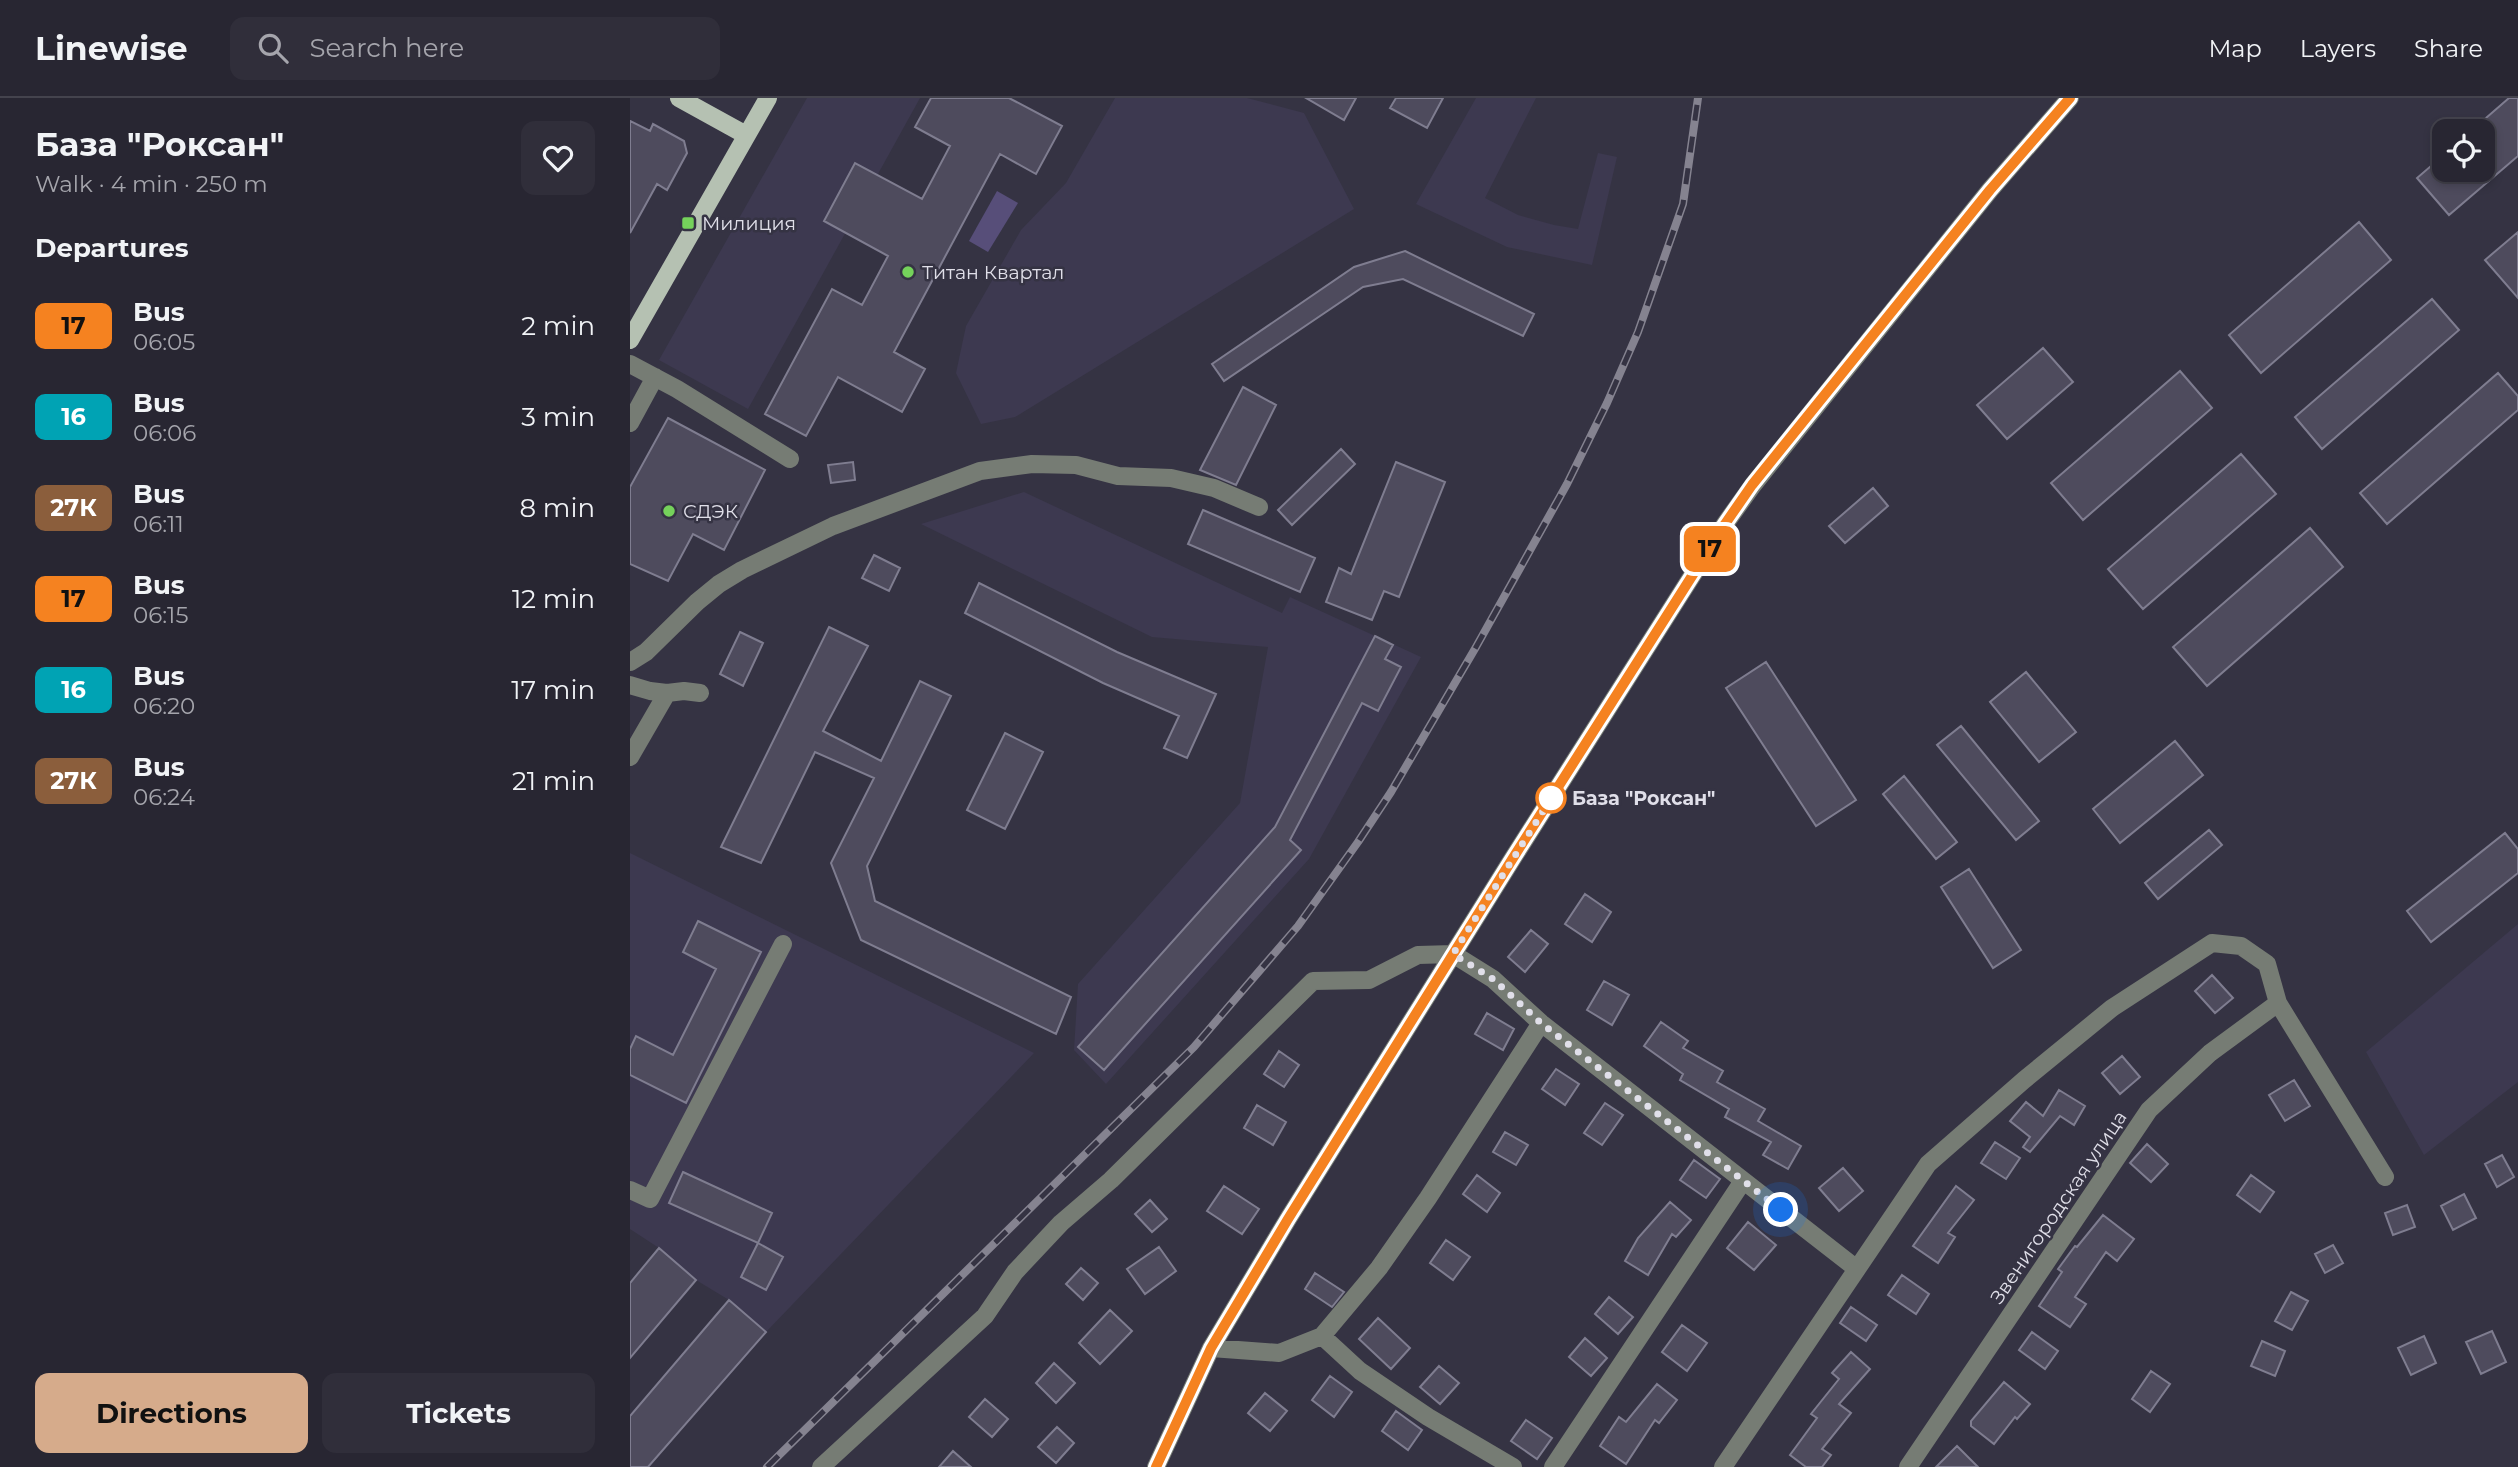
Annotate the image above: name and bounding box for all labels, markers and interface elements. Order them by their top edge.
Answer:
search box [230,17,720,80]
text: Linewise [35,28,188,68]
icon: search [254,29,292,67]
text: Search here [310,32,464,64]
text: Map [2208,34,2262,63]
text: Layers [2300,34,2376,63]
text: Share [2414,34,2483,63]
map controls [2432,119,2495,182]
button: locate [2432,119,2495,182]
button: heart [521,121,595,195]
text: База "Роксан" [35,124,284,164]
text: Walk · 4 min · 250 m [35,170,268,198]
place label: Милиция [702,212,796,235]
marker: Милиция [680,215,696,231]
text: Departures [35,232,189,264]
place label: Титан Квартал [922,261,1064,284]
marker: Титан Квартал [900,264,916,280]
text: Bus [133,296,185,328]
text: 2 min [521,310,595,342]
text: 17 [61,311,86,340]
text: 06:05 [133,328,195,356]
text: Bus [133,387,185,419]
text: 3 min [521,401,595,433]
text: 16 [61,402,86,431]
text: 06:06 [133,419,196,447]
text: Bus [133,478,185,510]
text: 8 min [519,492,595,524]
text: 27К [50,493,97,522]
place label: СДЭК [683,500,738,523]
marker: СДЭК [661,503,677,519]
text: 06:11 [133,510,184,538]
line badge: 17 [1678,526,1742,572]
text: 17 [1698,534,1722,563]
text: Bus [133,569,185,601]
text: 12 min [512,583,595,615]
text: 17 [61,584,86,613]
text: 06:15 [133,601,188,629]
text: Bus [133,660,185,692]
text: 17 min [511,674,595,706]
text: 16 [61,675,86,704]
text: 06:20 [133,692,195,720]
text: Bus [133,751,185,783]
text: 21 min [512,765,595,797]
text: 27К [50,766,97,795]
text: 06:24 [133,783,195,811]
marker: База "Роксан" [1536,783,1566,813]
place label: База "Роксан" [1572,787,1715,810]
street label: Звенигородская улица [1985,1107,2132,1308]
your location [1763,1192,1798,1227]
button: Directions [35,1373,308,1453]
button: Tickets [322,1373,595,1453]

